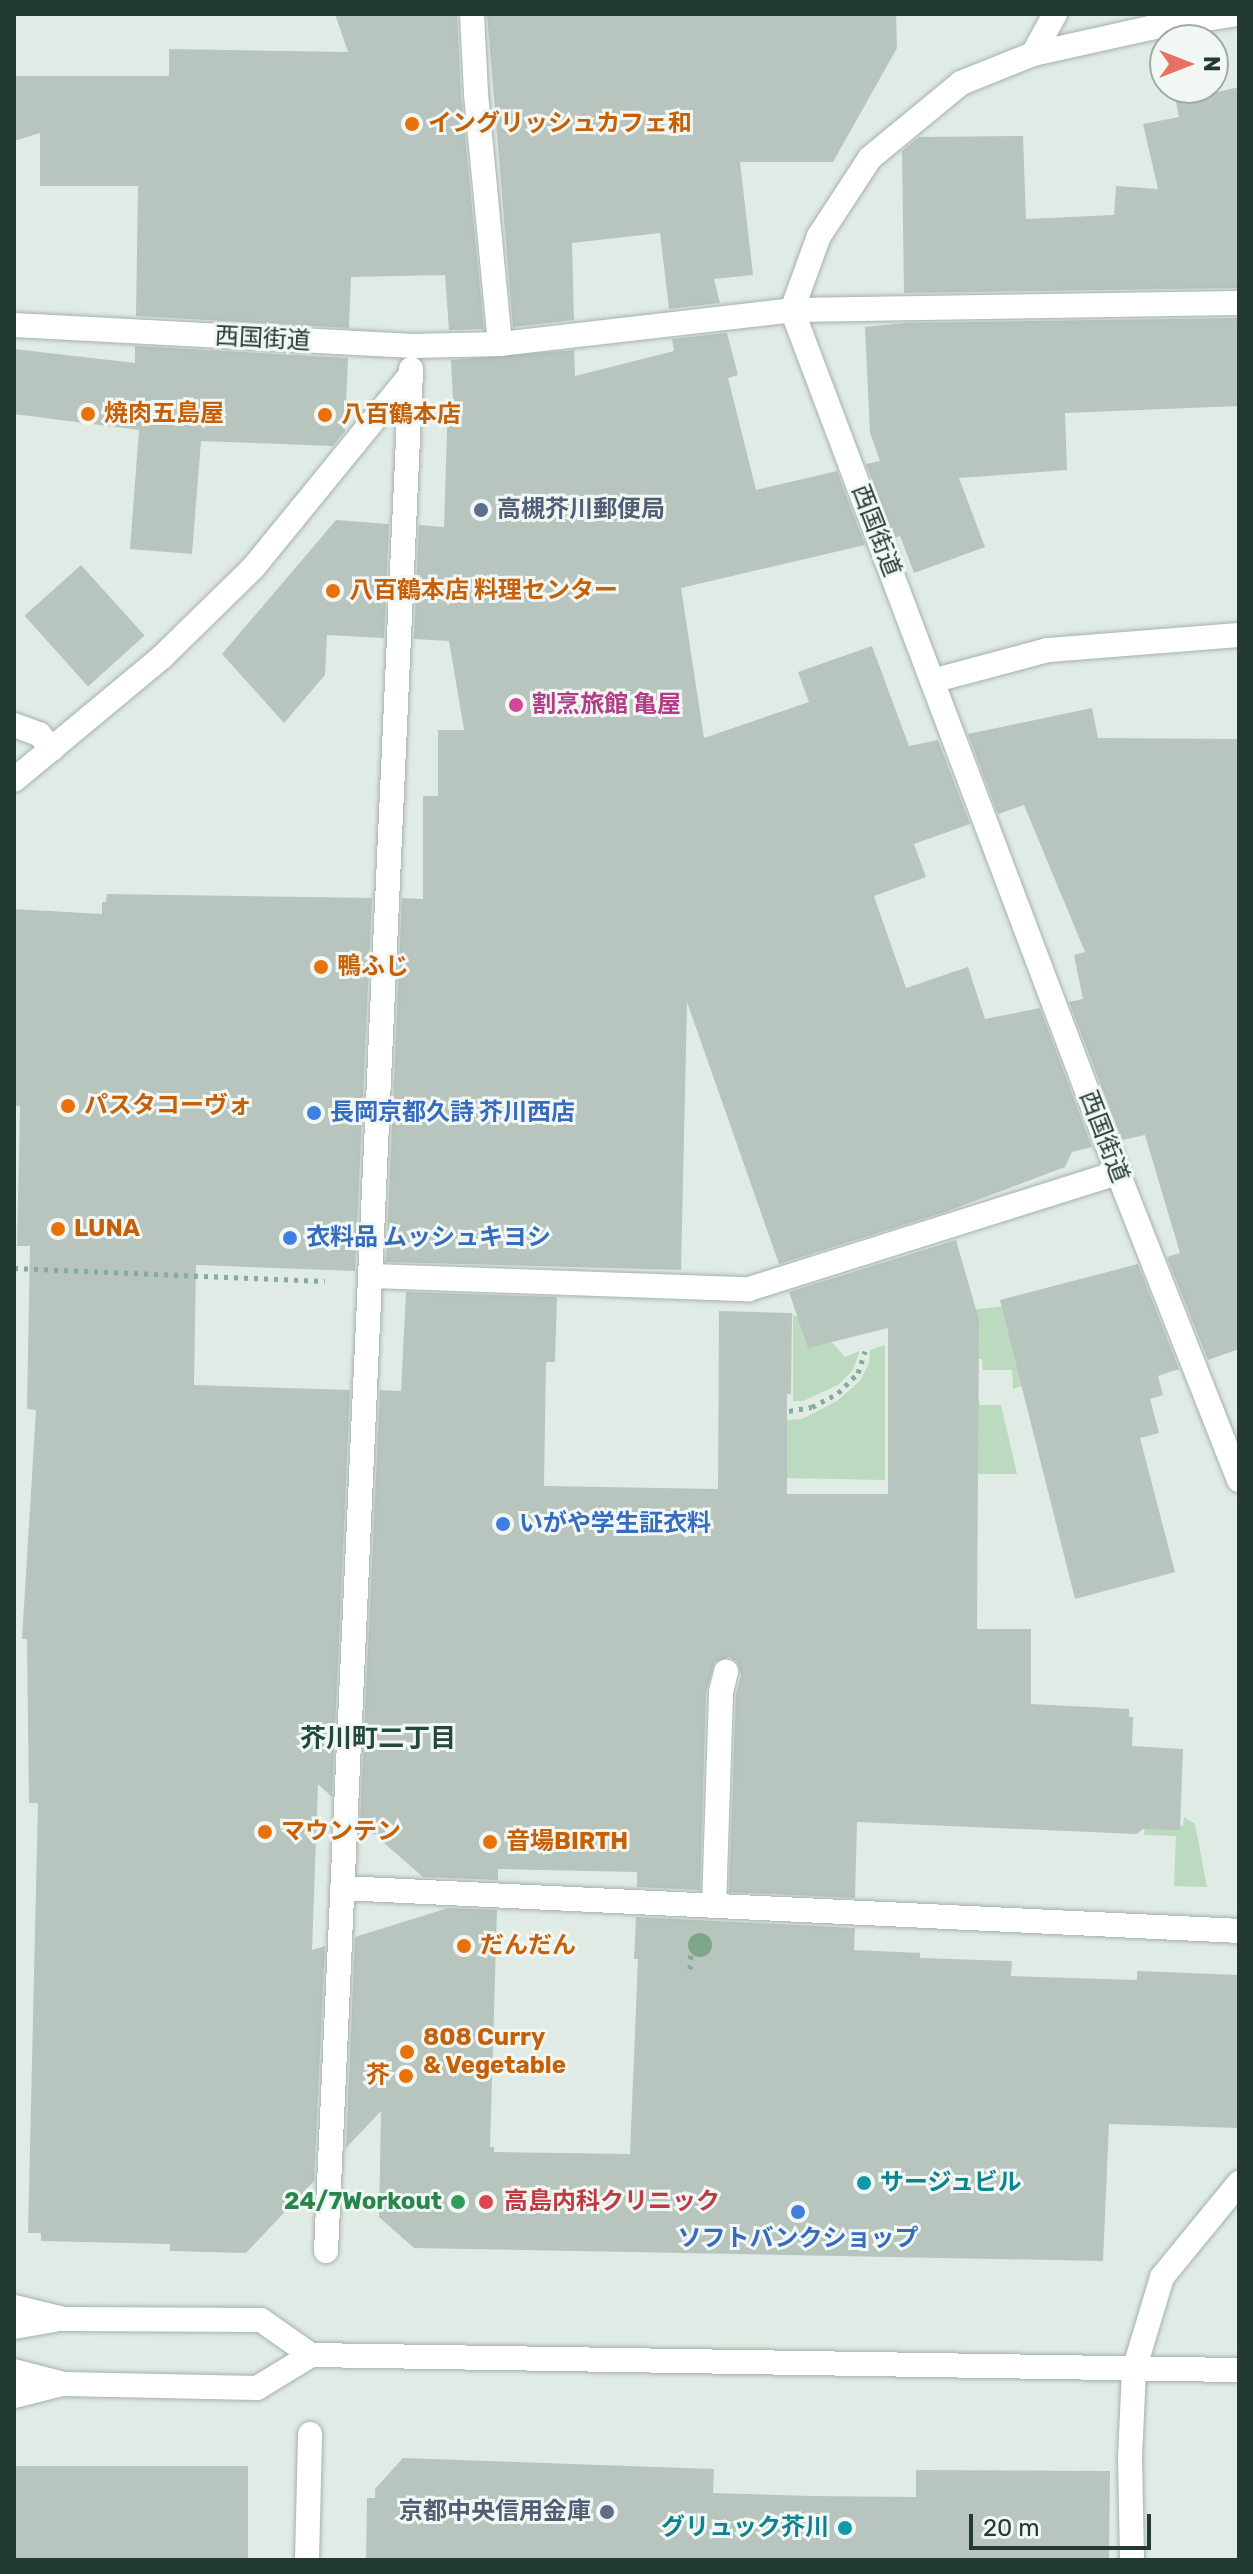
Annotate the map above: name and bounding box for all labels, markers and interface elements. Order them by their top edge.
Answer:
north arrow [1149,24,1229,104]
text: N [1198,56,1225,72]
place label: イングリッシュカフェ和 [428,110,692,138]
marker: イングリッシュカフェ和 [403,115,421,133]
street label: 西国街道 [214,322,312,356]
place label: 焼肉五島屋 [104,400,224,428]
place label: 八百鶴本店 [341,401,461,429]
marker: 焼肉五島屋 [79,405,97,423]
marker: 八百鶴本店 [316,406,334,424]
street label: 西国街道 [845,481,907,581]
place label: 高槻芥川郵便局 [497,496,665,524]
marker: 高槻芥川郵便局 [472,501,490,519]
place label: 八百鶴本店 料理センター [349,577,618,605]
marker: 八百鶴本店 料理センター [324,582,342,600]
place label: 割烹旅館 亀屋 [532,691,681,719]
marker: 割烹旅館 亀屋 [507,696,525,714]
place label: 鴨ふじ [337,953,409,981]
marker: 鴨ふじ [312,958,330,976]
street label: 西国街道 [1073,1087,1135,1187]
place label: パスタコーヴォ [84,1092,252,1120]
marker: パスタコーヴォ [59,1097,77,1115]
place label: 長岡京都久詩 芥川西店 [330,1099,575,1127]
marker: 長岡京都久詩 芥川西店 [305,1104,323,1122]
place label: LUNA [74,1215,140,1243]
marker: LUNA [49,1220,67,1238]
place label: 衣料品 ムッシュキヨシ [306,1224,551,1252]
marker: 衣料品 ムッシュキヨシ [281,1229,299,1247]
place label: いがや学生証衣料 [519,1510,711,1538]
marker: いがや学生証衣料 [494,1515,512,1533]
district label: 芥川町二丁目 [300,1723,456,1755]
place label: マウンテン [281,1818,401,1846]
marker: マウンテン [256,1823,274,1841]
place label: 音場BIRTH [506,1828,628,1856]
marker: 音場BIRTH [481,1833,499,1851]
place label: だんだん [480,1932,576,1960]
marker: だんだん [455,1937,473,1955]
place label: 808 Curry & Vegetable [423,2024,567,2080]
marker: 808 Curry & Vegetable [398,2043,416,2061]
place label: 芥 [366,2062,390,2090]
marker: 芥 [397,2067,415,2085]
place label: サージュビル [880,2169,1024,2197]
marker: サージュビル [855,2174,873,2192]
place label: 24/7Workout [284,2188,442,2216]
place label: 高島内科クリニック [504,2188,720,2216]
marker: 高島内科クリニック [475,2191,497,2213]
marker: 24/7Workout [449,2193,467,2211]
marker: ソフトバンクショップ [789,2203,807,2221]
place label: ソフトバンクショップ [678,2225,918,2253]
place label: 京都中央信用金庫 [399,2498,591,2526]
scale bar [973,2498,1155,2548]
marker: 京都中央信用金庫 [598,2503,616,2521]
place label: グリュック芥川 [661,2514,829,2542]
text: 20 m [983,2514,1040,2542]
marker: グリュック芥川 [836,2519,854,2537]

